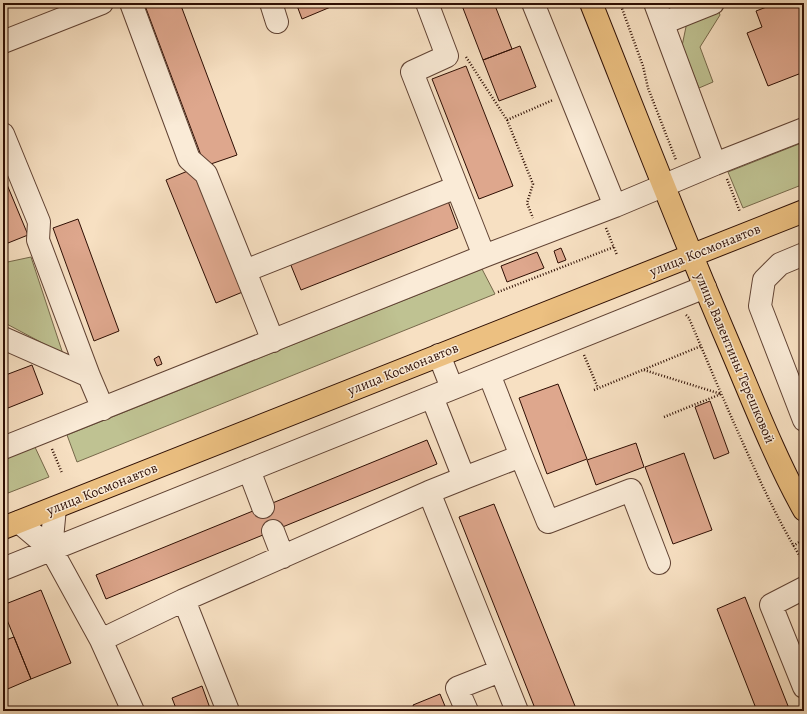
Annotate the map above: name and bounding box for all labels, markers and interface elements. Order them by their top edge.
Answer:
street label: улица Космонавтов [646,219,764,281]
street label: улица Валентины Терешковой [690,269,780,446]
street label: улица Космонавтов [344,338,462,400]
street label: улица Космонавтов [43,458,161,520]

